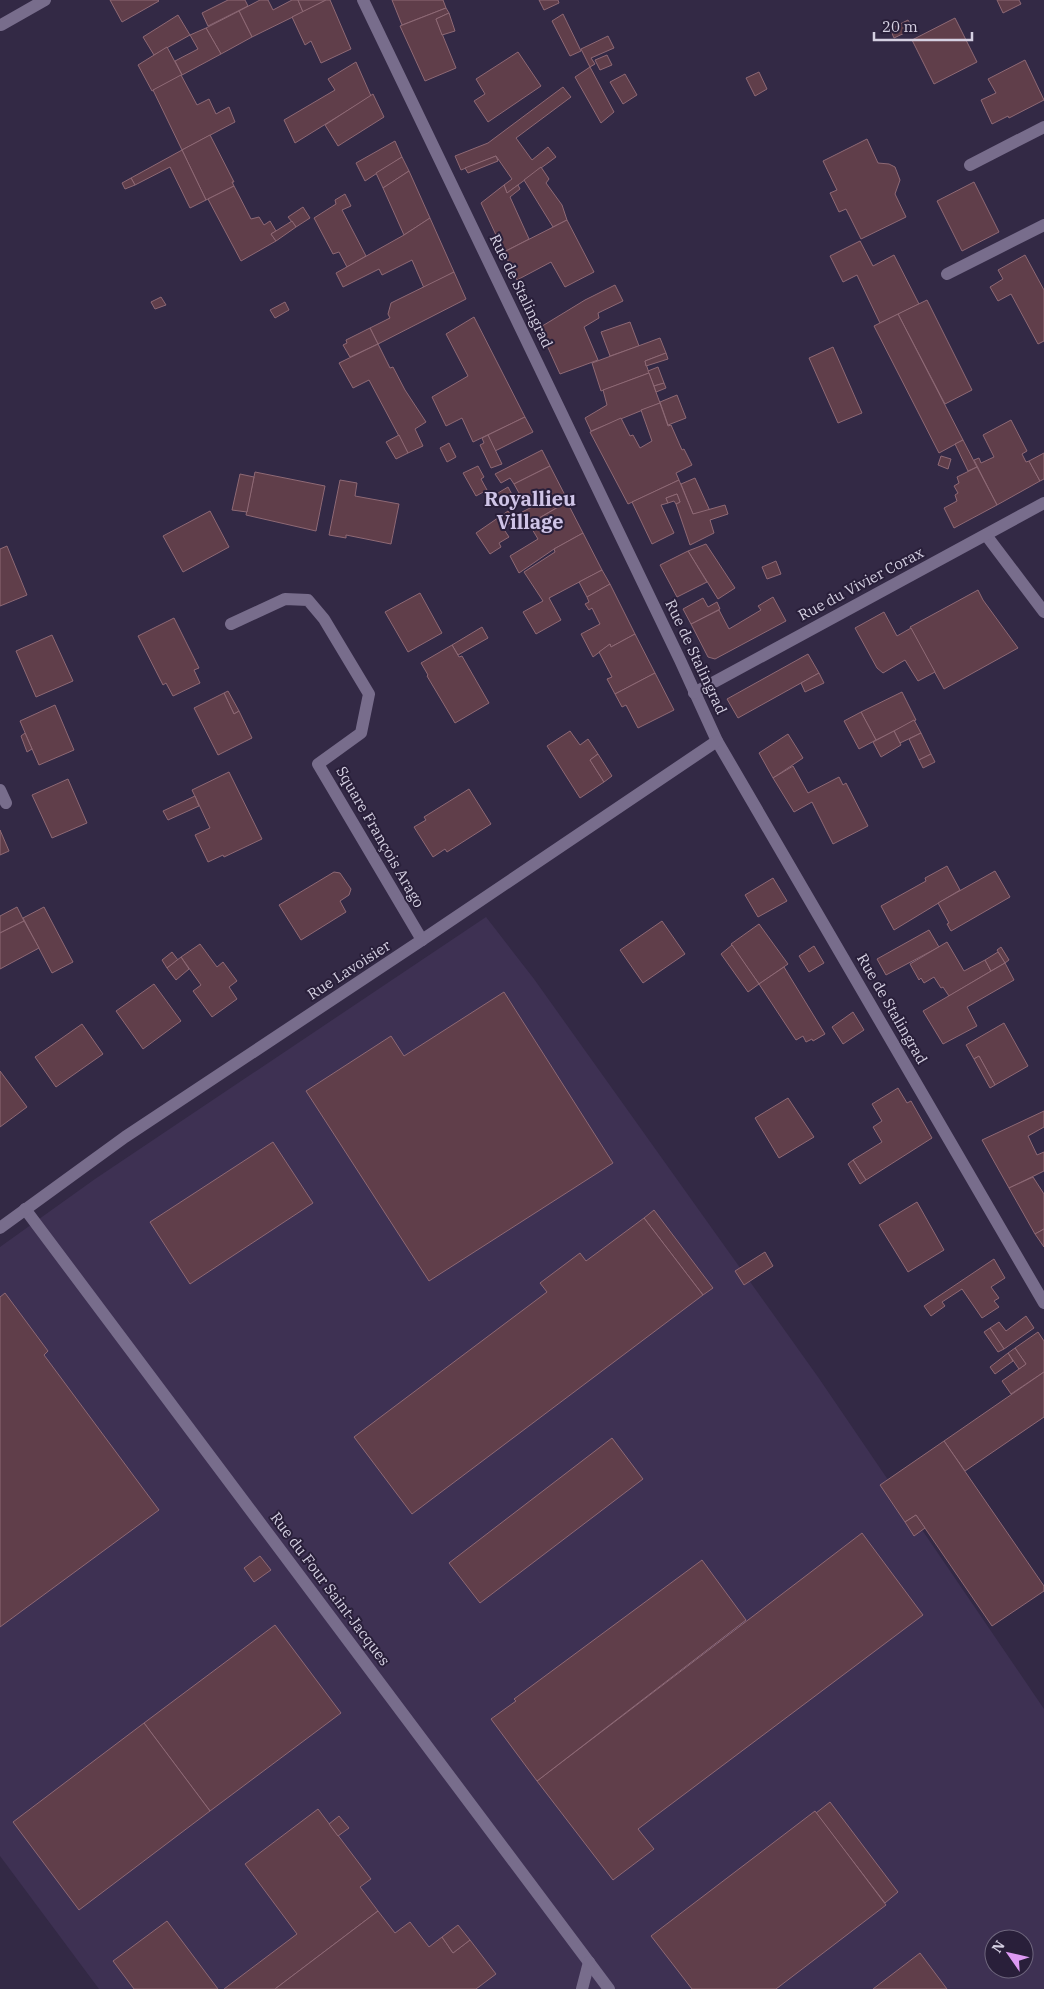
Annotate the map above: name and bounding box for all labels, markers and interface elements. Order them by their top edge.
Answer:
scale bar [874,10,972,42]
text: 20 m [882,17,918,36]
street label: Rue de Stalingrad [486,231,557,351]
district label: Royallieu Village [484,485,576,535]
street label: Rue du Vivier Corax [795,542,927,625]
street label: Rue de Stalingrad [661,596,731,717]
street label: Square François Arago [332,763,429,911]
street label: Rue Lavoisier [304,935,394,1004]
street label: Rue de Stalingrad [853,950,932,1067]
street label: Rue du Four Saint-Jacques [266,1508,394,1669]
north arrow [984,1929,1034,1979]
text: N [988,1937,1009,1956]

